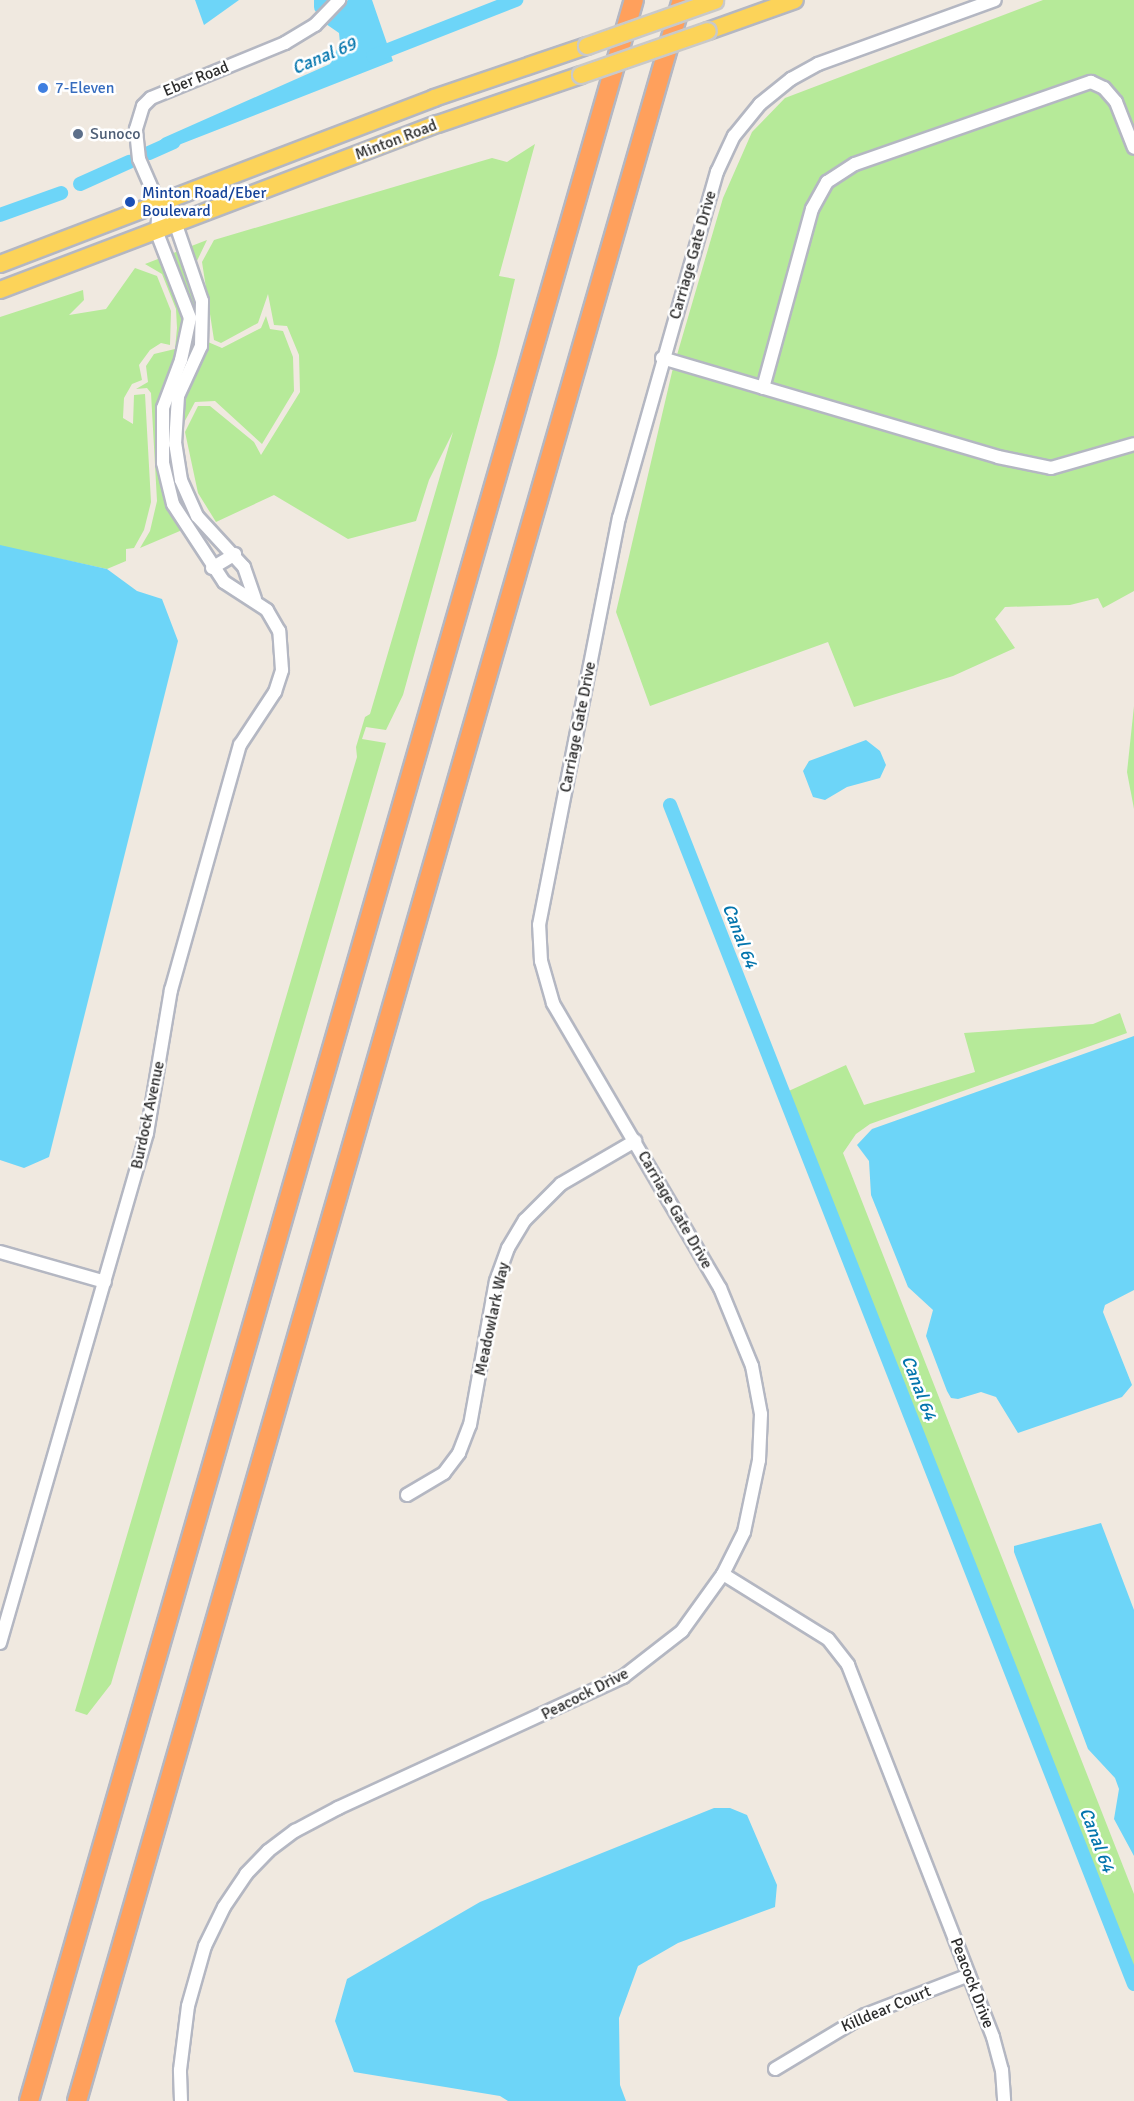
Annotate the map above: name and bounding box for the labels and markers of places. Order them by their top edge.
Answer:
place label: 7-Eleven [55,78,114,98]
marker: 7-Eleven [36,81,50,95]
place label: Sunoco [90,124,140,144]
marker: Sunoco [71,127,85,141]
place label: Minton Road/Eber Boulevard [142,183,266,221]
marker: Minton Road/Eber Boulevard [123,195,137,209]

